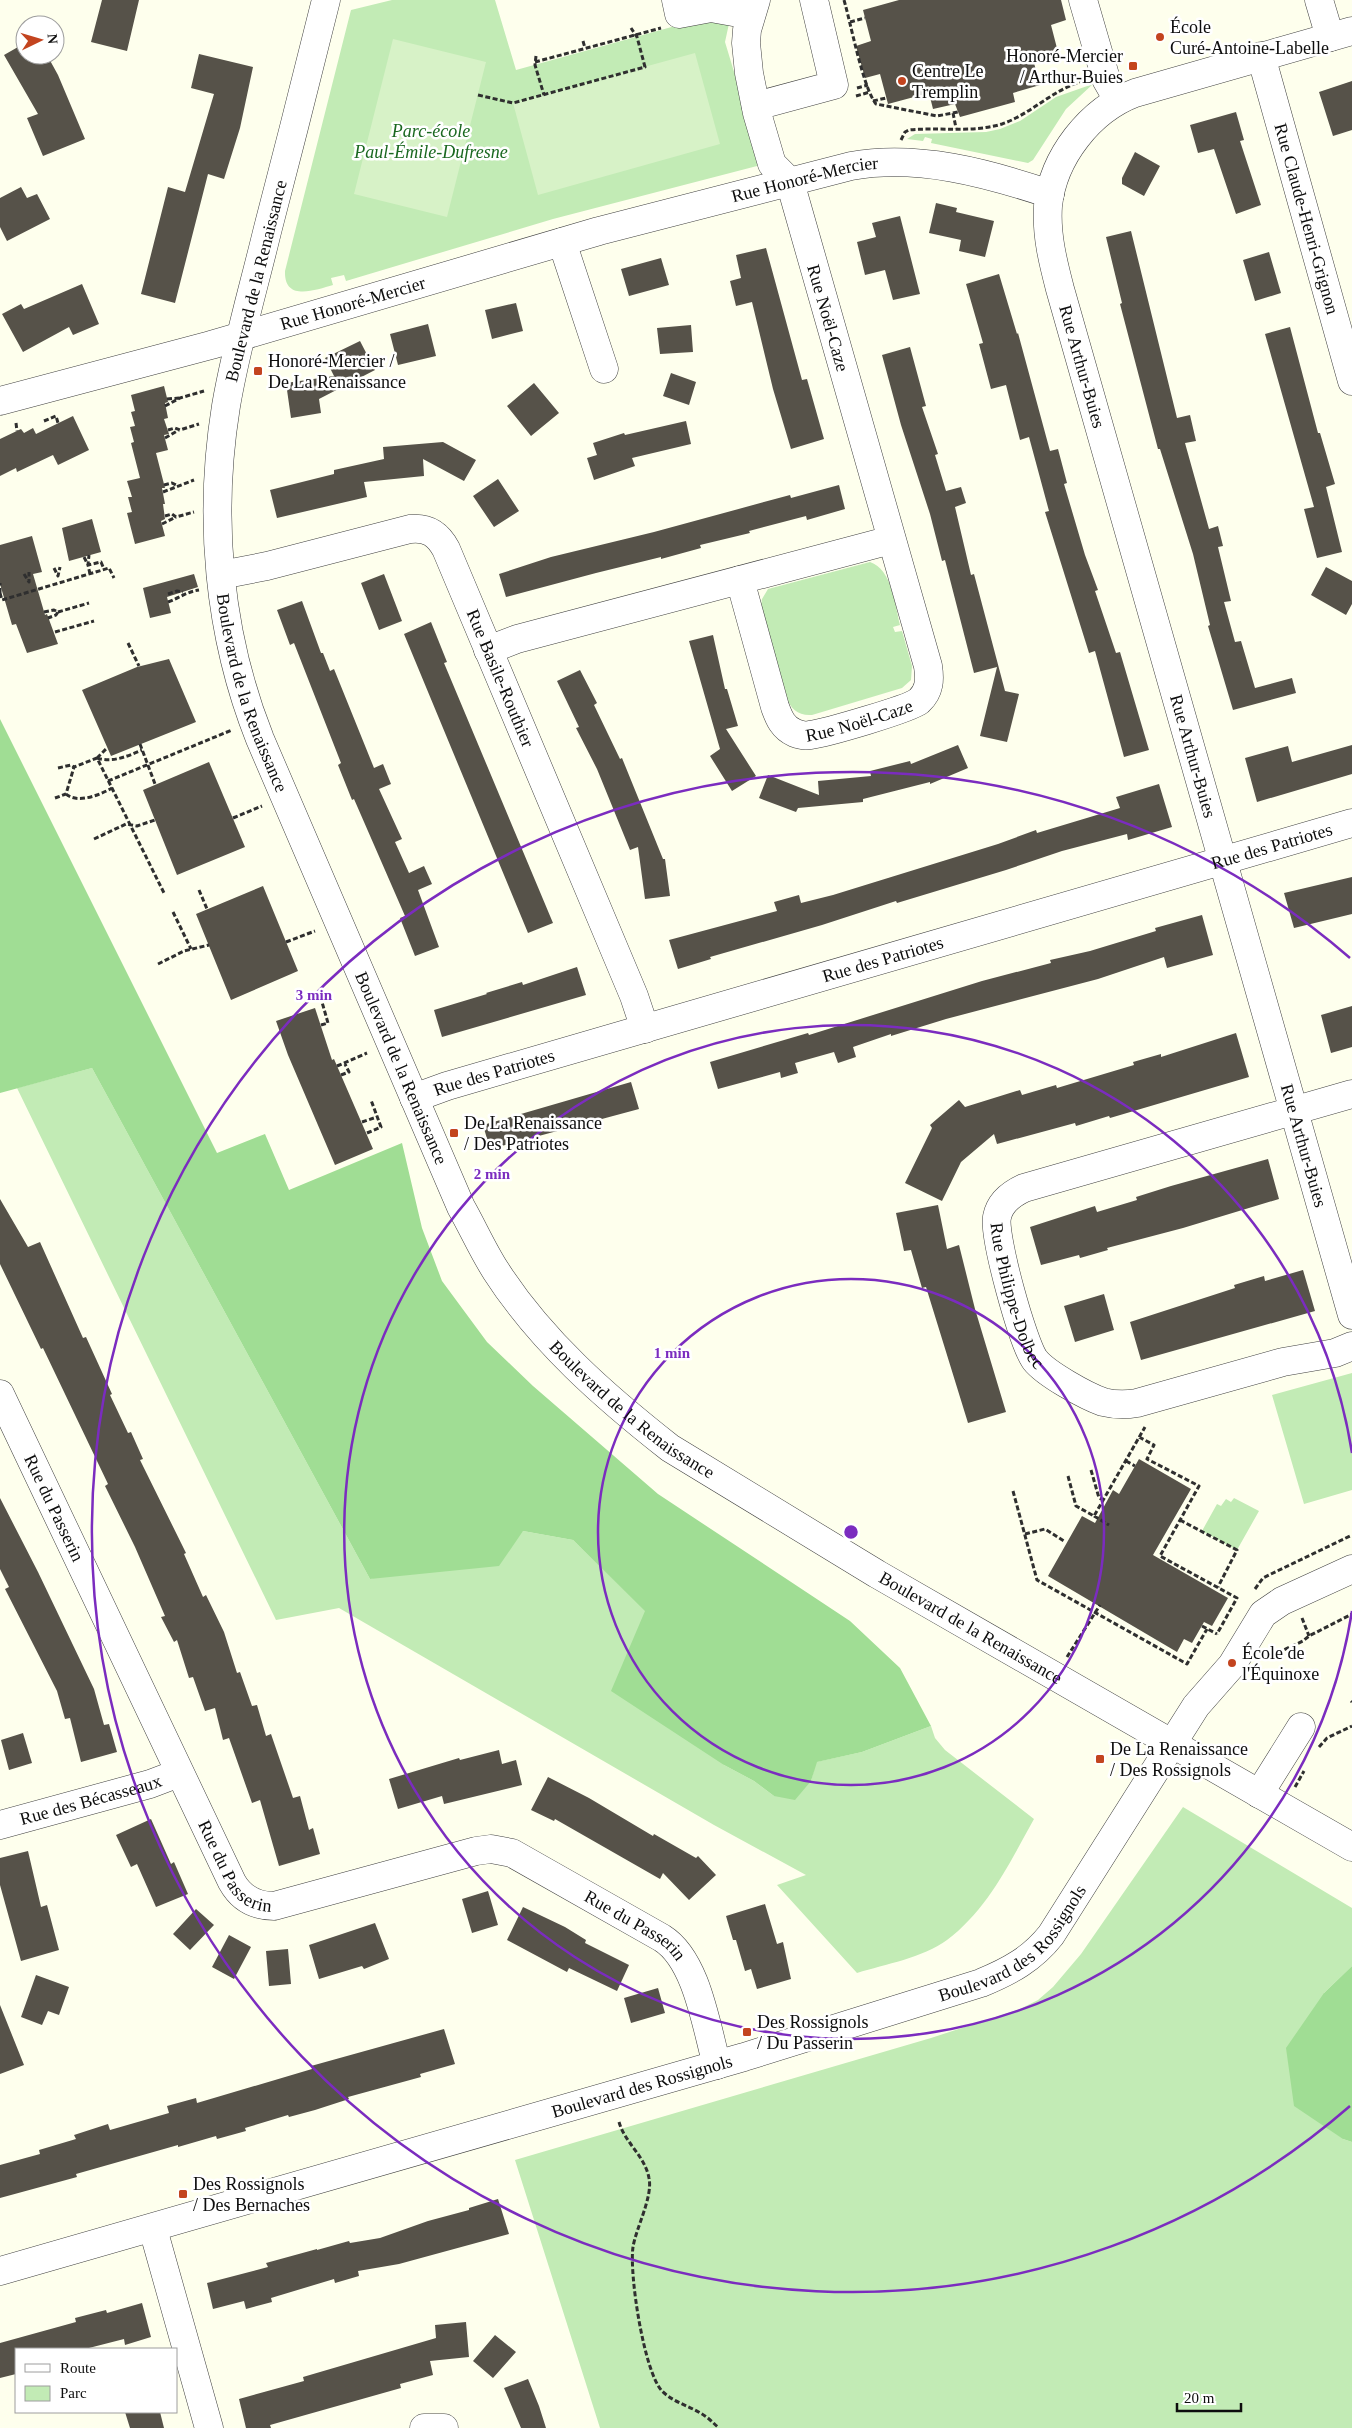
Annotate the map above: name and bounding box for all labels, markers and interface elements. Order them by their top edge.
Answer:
north arrow [15,15,65,65]
place label: École Curé-Antoine-Labelle [1170,16,1329,58]
marker: École Curé-Antoine-Labelle [1154,31,1166,43]
text: N [45,33,60,45]
place label: Honoré-Mercier / Arthur-Buies [1006,46,1123,87]
marker: Honoré-Mercier / Arthur-Buies [1127,60,1139,72]
place label: Centre Le Tremplin [912,61,983,102]
marker: Centre Le Tremplin [896,75,908,87]
park label: Parc-école Paul-Émile-Dufresne [353,121,508,162]
street label: Rue Claude-Henri-Grignon [1270,121,1343,317]
street label: Rue Honoré-Mercier [729,153,879,206]
street label: Boulevard de la Renaissance [221,178,291,384]
street label: Rue Noël-Caze [803,262,853,374]
street label: Rue Honoré-Mercier [278,273,428,334]
street label: Rue Arthur-Buies [1055,303,1109,430]
place label: Honoré-Mercier / De La Renaissance [268,351,406,392]
marker: Honoré-Mercier / De La Renaissance [252,365,264,377]
street label: Boulevard de la Renaissance [213,592,292,795]
street label: Rue Basile-Routhier [462,606,538,750]
street label: Rue Arthur-Buies [1166,692,1220,820]
street label: Rue Noël-Caze [804,696,916,746]
street label: Rue des Patriotes [1209,819,1335,873]
street label: Rue des Patriotes [820,932,946,986]
street label: Boulevard de la Renaissance [351,969,451,1167]
text: 3 min [296,987,333,1003]
street label: Rue des Patriotes [431,1045,557,1100]
street label: Rue Arthur-Buies [1277,1082,1331,1210]
place label: De La Renaissance / Des Patriotes [464,1113,602,1154]
marker: De La Renaissance / Des Patriotes [448,1127,460,1139]
text: 2 min [474,1166,511,1182]
street label: Rue Philippe-Dolbec [987,1222,1048,1373]
street label: Boulevard de la Renaissance [545,1336,718,1483]
text: 1 min [654,1345,691,1361]
street label: Rue du Passerin [20,1451,88,1565]
centre of rings [842,1523,860,1541]
street label: Boulevard de la Renaissance [876,1567,1066,1688]
place label: École de l'Équinoxe [1242,1642,1319,1684]
marker: École de l'Équinoxe [1226,1657,1238,1669]
place label: De La Renaissance / Des Rossignols [1110,1739,1248,1780]
marker: De La Renaissance / Des Rossignols [1094,1753,1106,1765]
street label: Rue des Bécasseaux [18,1771,164,1829]
street label: Rue du Passerin [194,1817,273,1916]
street label: Boulevard des Rossignols [936,1881,1090,2006]
street label: Rue du Passerin [581,1886,690,1964]
place label: Des Rossignols / Du Passerin [757,2012,869,2053]
marker: Des Rossignols / Du Passerin [741,2026,753,2038]
street label: Boulevard des Rossignols [549,2051,735,2122]
place label: Des Rossignols / Des Bernaches [193,2174,310,2215]
marker: Des Rossignols / Des Bernaches [177,2188,189,2200]
legend [15,2348,178,2413]
text: Route [60,2360,96,2376]
scale bar [1177,2380,1241,2412]
text: Parc [60,2385,87,2401]
text: 20 m [1184,2390,1215,2406]

